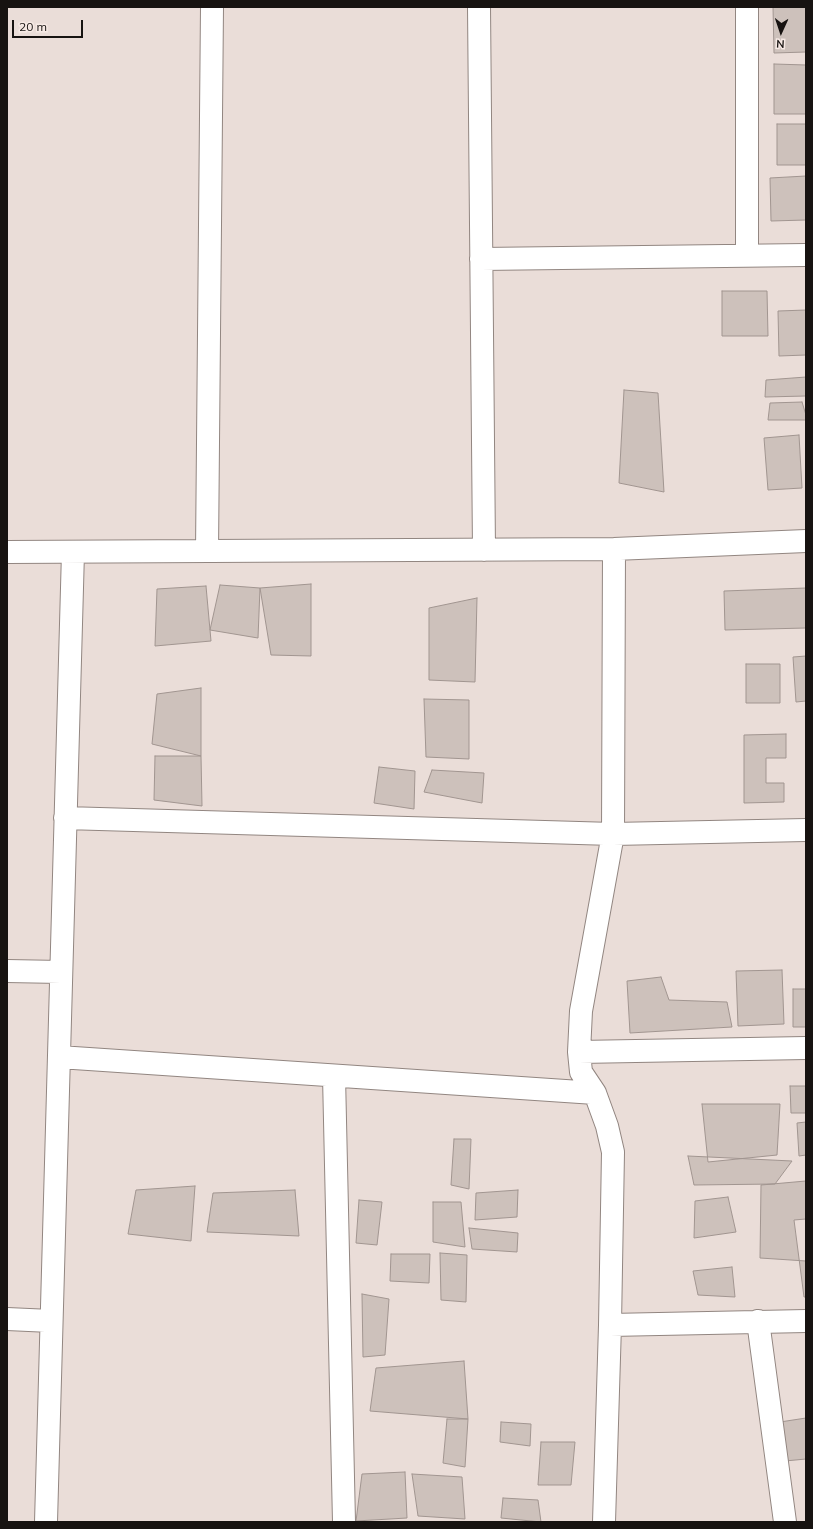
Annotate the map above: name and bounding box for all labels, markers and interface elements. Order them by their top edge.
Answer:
scale bar [14,12,85,38]
north arrow [761,12,801,52]
text: 20 m [19,19,47,34]
text: N [776,37,785,51]

